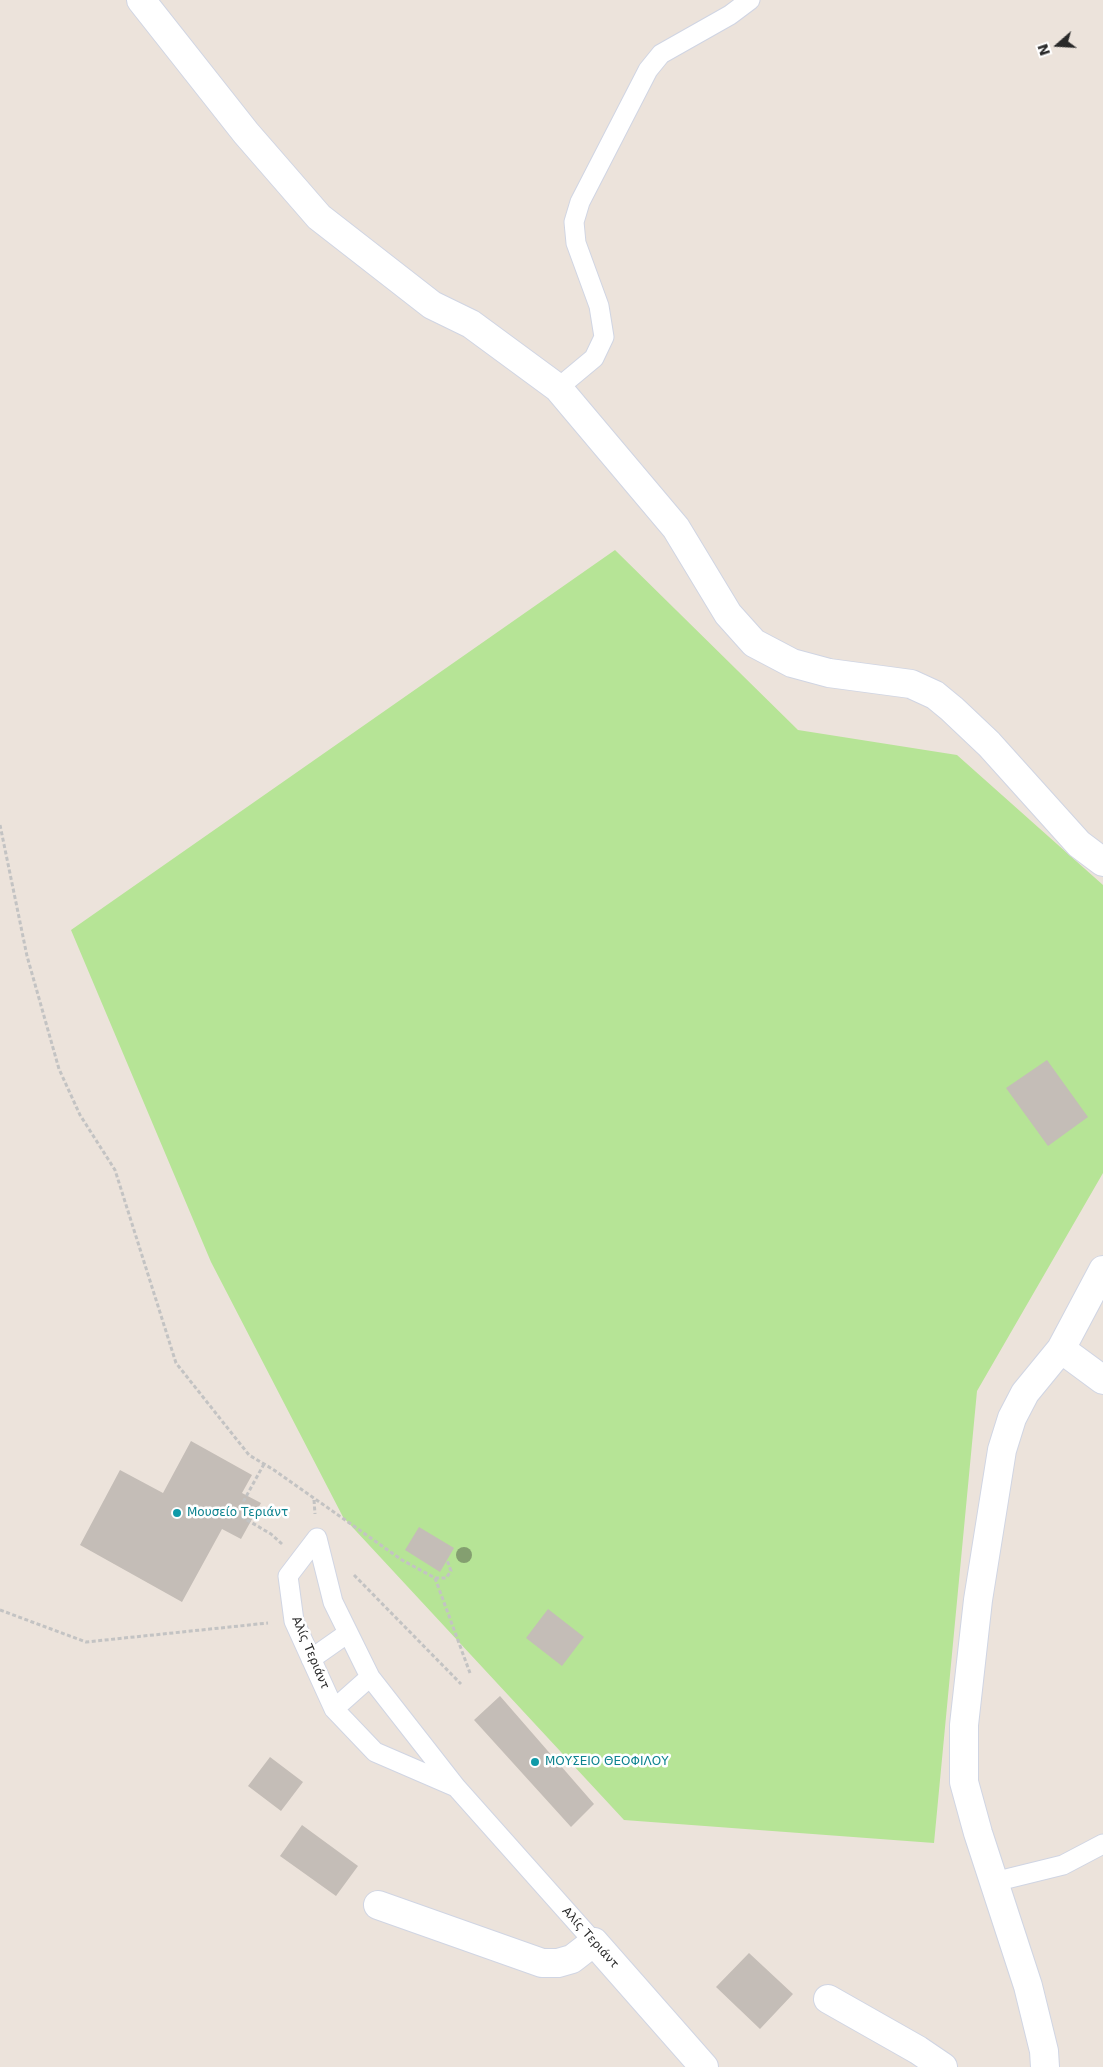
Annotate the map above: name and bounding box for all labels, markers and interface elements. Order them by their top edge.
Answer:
north arrow [1033,20,1083,70]
text: N [1034,42,1053,58]
place label: Μουσείο Τεριάντ [187,1506,288,1520]
marker: Μουσείο Τεριάντ [171,1507,183,1519]
street label: Αλίς Τεριάντ [288,1614,332,1692]
place label: ΜΟΥΣΕΙΟ ΘΕΟΦΙΛΟΥ [545,1755,669,1769]
marker: ΜΟΥΣΕΙΟ ΘΕΟΦΙΛΟΥ [529,1756,541,1768]
street label: Αλίς Τεριάντ [559,1904,621,1972]

